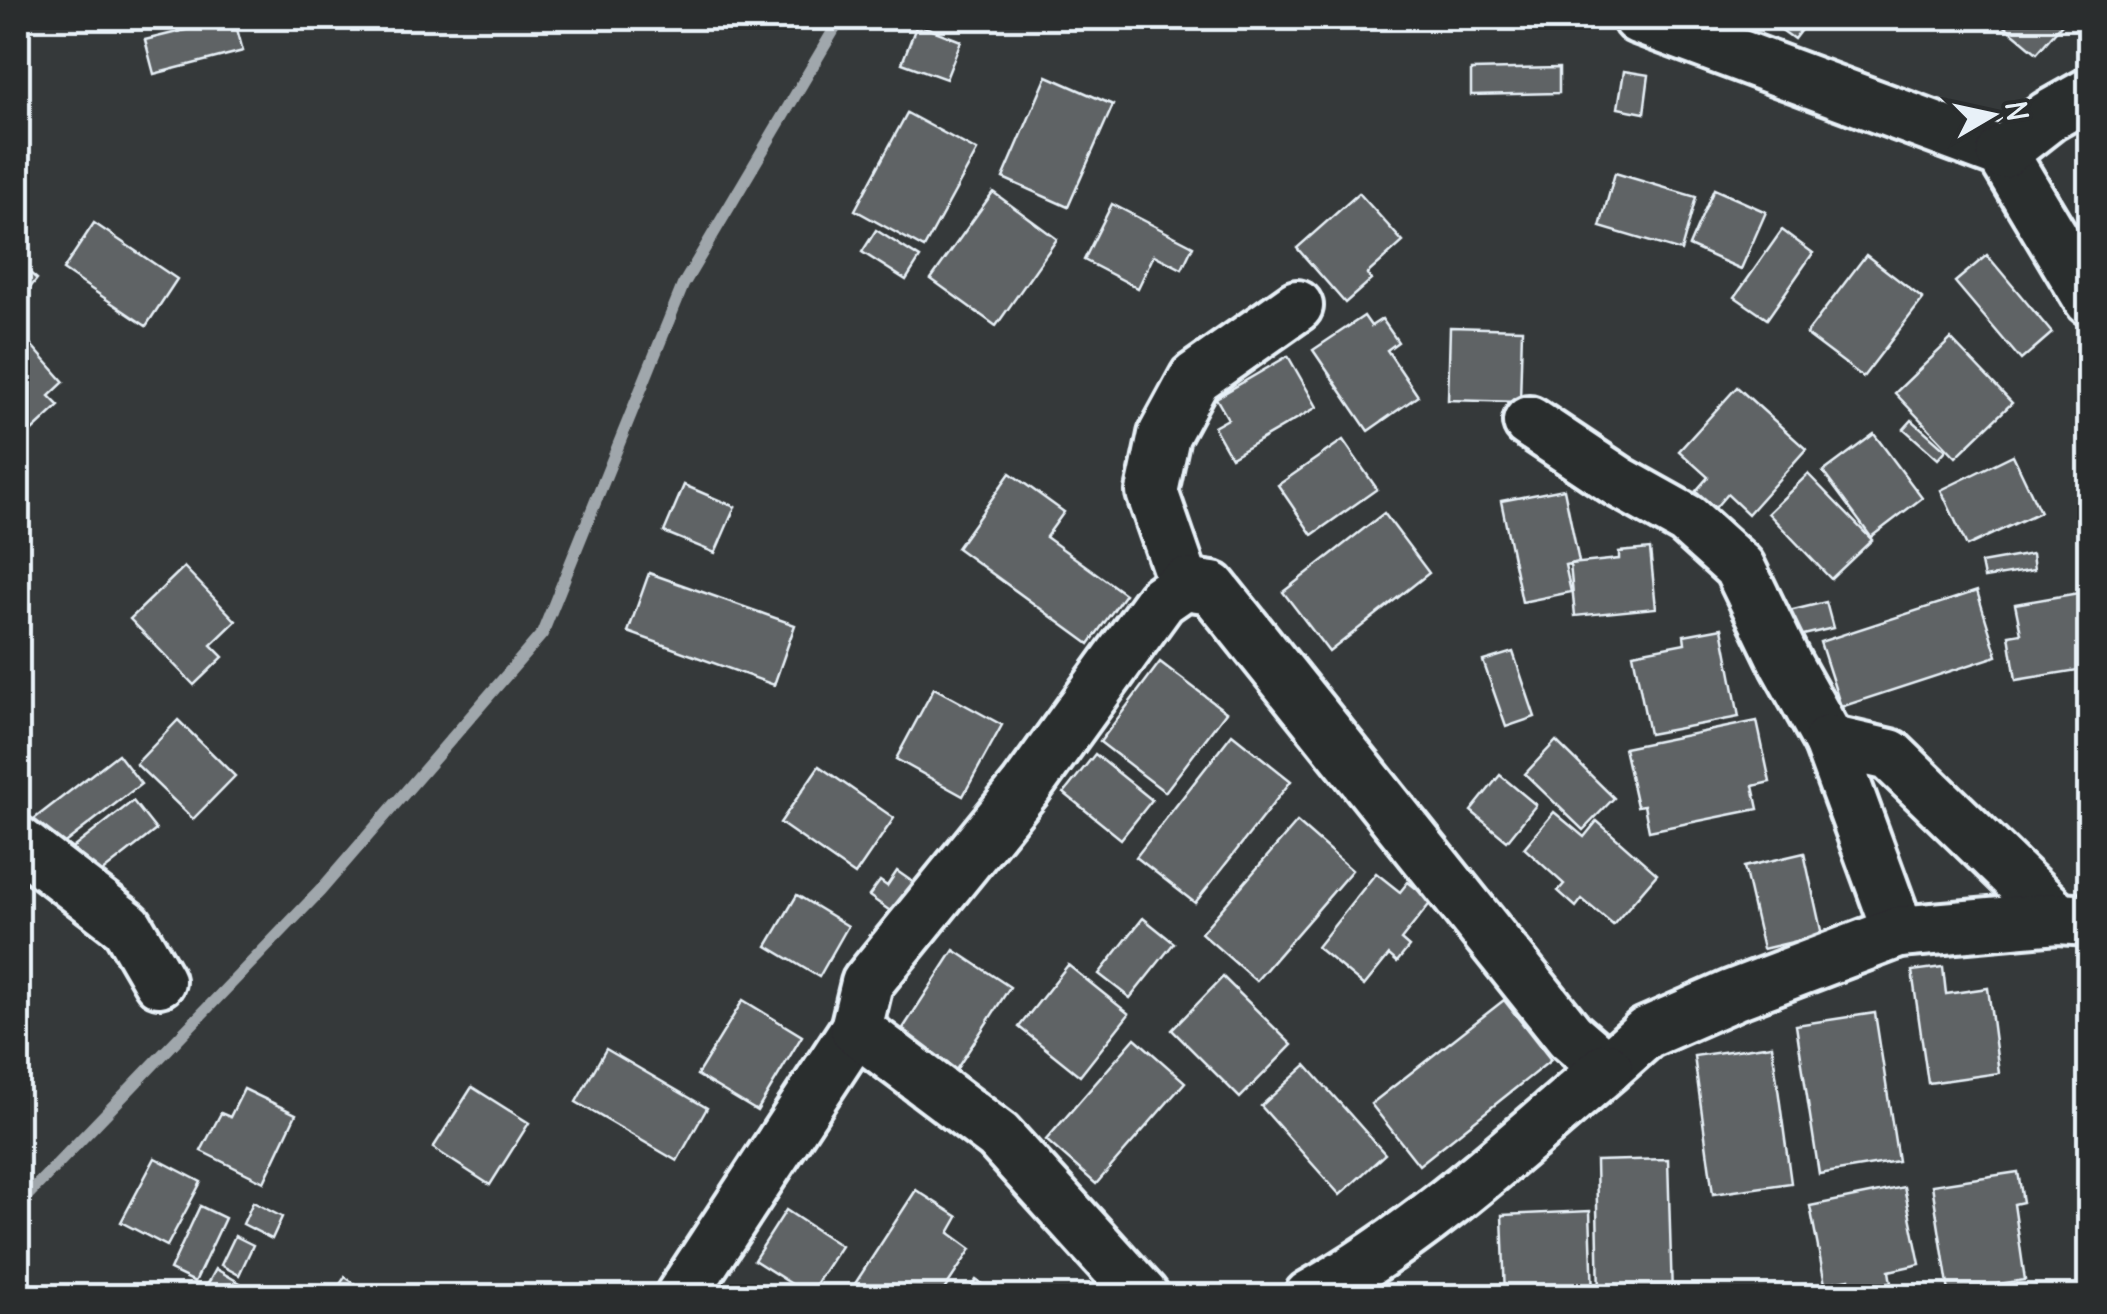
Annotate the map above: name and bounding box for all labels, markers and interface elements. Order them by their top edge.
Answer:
north arrow [1942,65,2042,165]
text: N [1997,99,2036,123]

